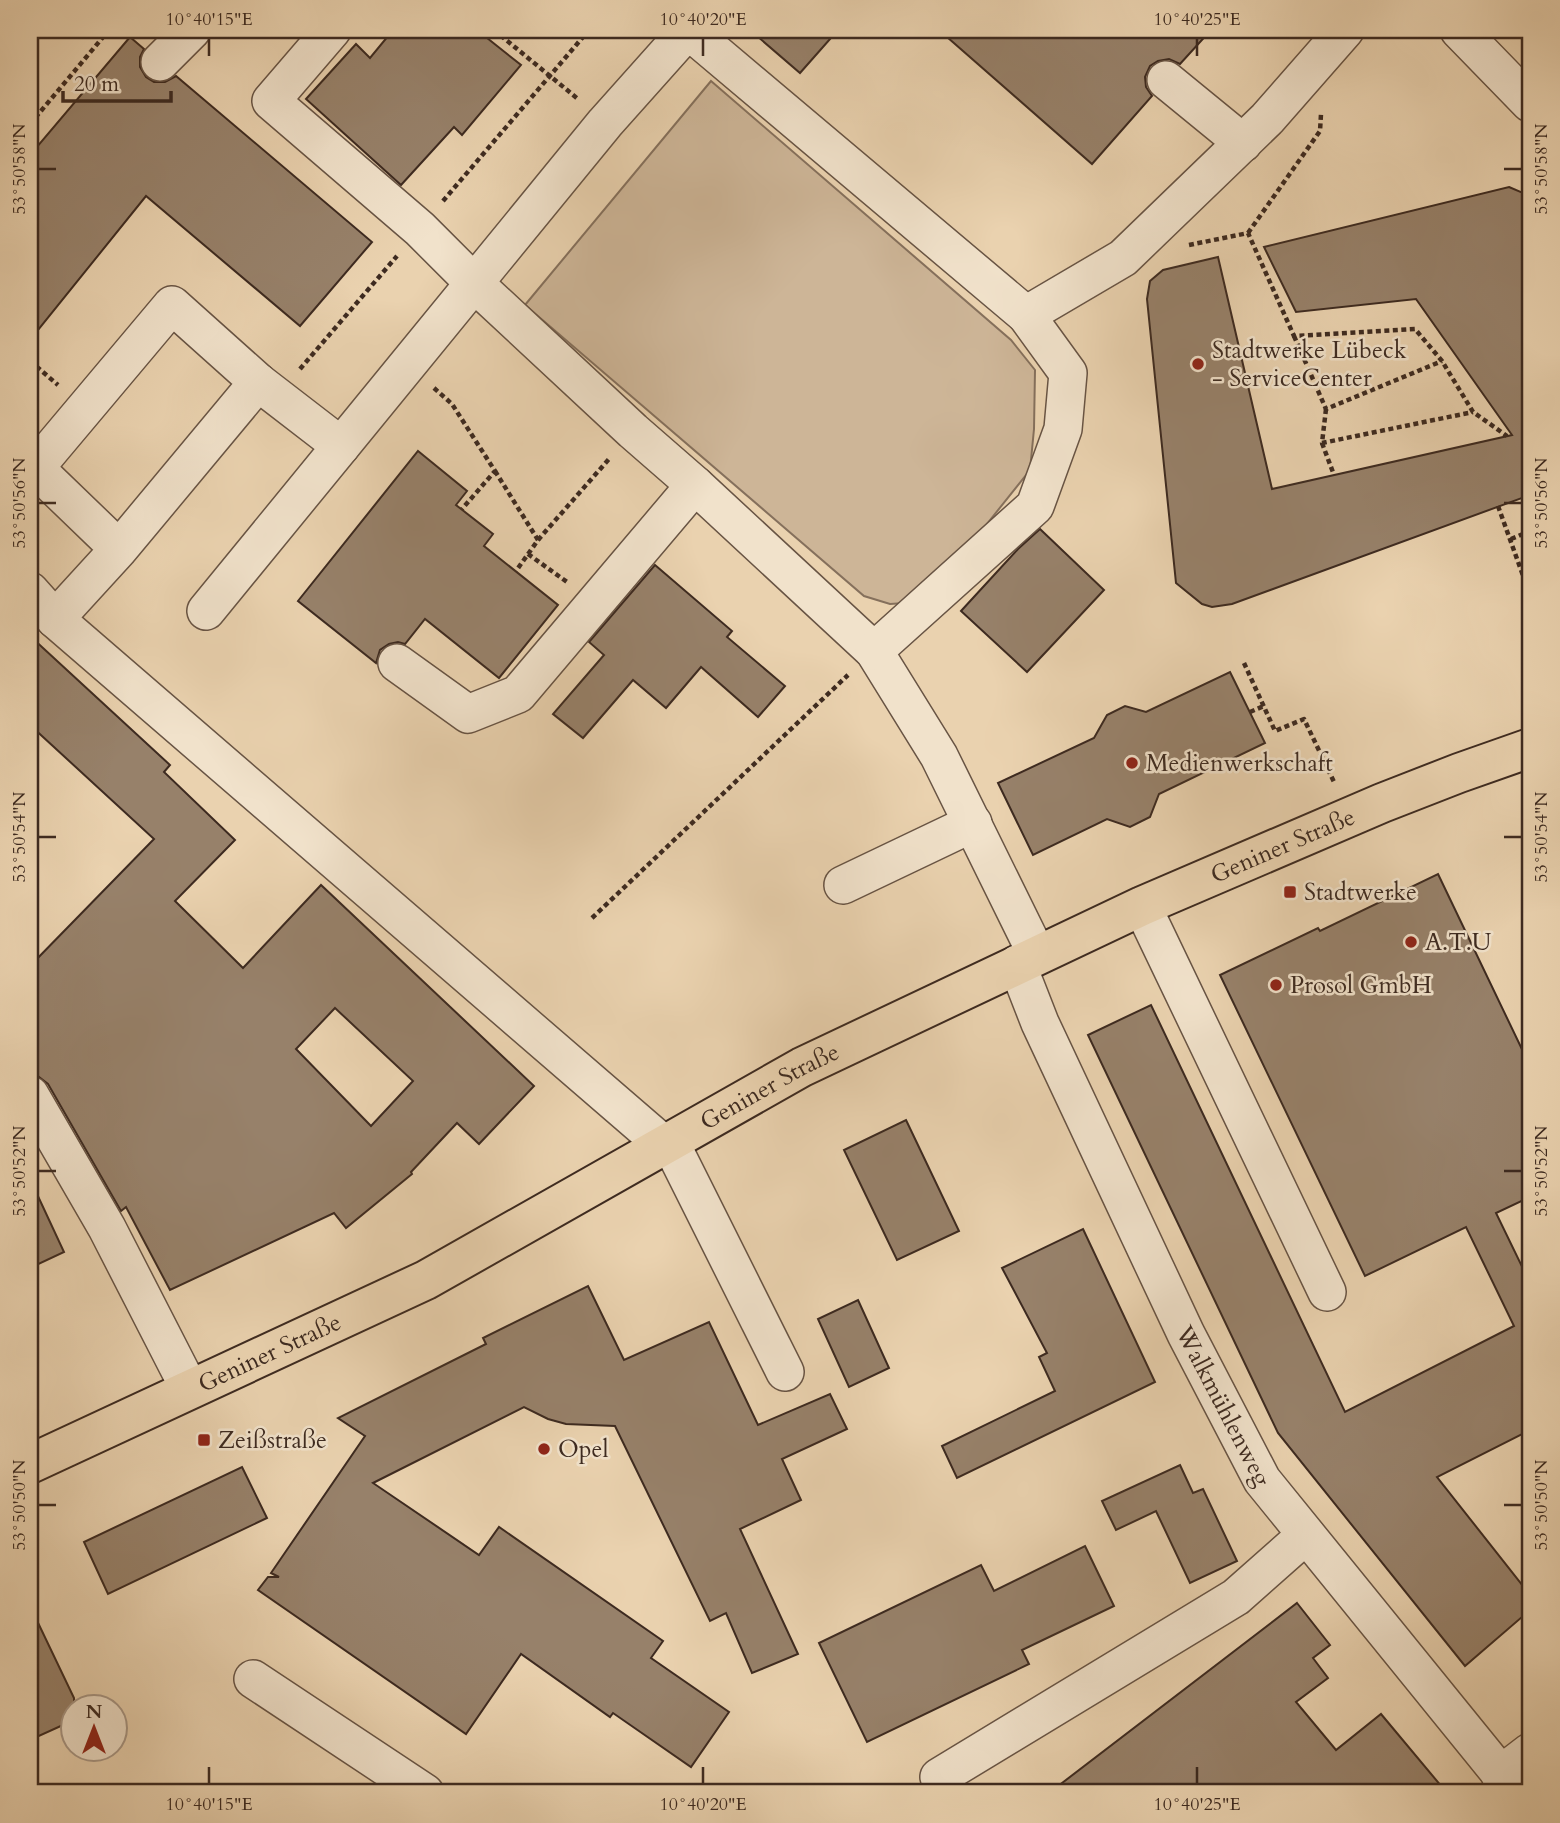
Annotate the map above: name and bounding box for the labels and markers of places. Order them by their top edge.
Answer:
place label: Stadtwerke Lübeck - ServiceCenter [1212,334,1407,395]
marker: Stadtwerke Lübeck - ServiceCenter [1190,356,1206,372]
place label: Medienwerkschaft [1146,747,1333,780]
marker: Medienwerkschaft [1124,755,1140,771]
place label: Stadtwerke [1304,876,1417,909]
marker: Stadtwerke [1282,884,1298,900]
place label: A.T.U [1425,926,1492,959]
marker: A.T.U [1403,934,1419,950]
place label: Prosol GmbH [1290,969,1432,1002]
marker: Prosol GmbH [1268,977,1284,993]
place label: Zeißstraße [218,1424,327,1457]
marker: Zeißstraße [196,1432,212,1448]
place label: Opel [558,1433,609,1466]
marker: Opel [536,1441,552,1457]

